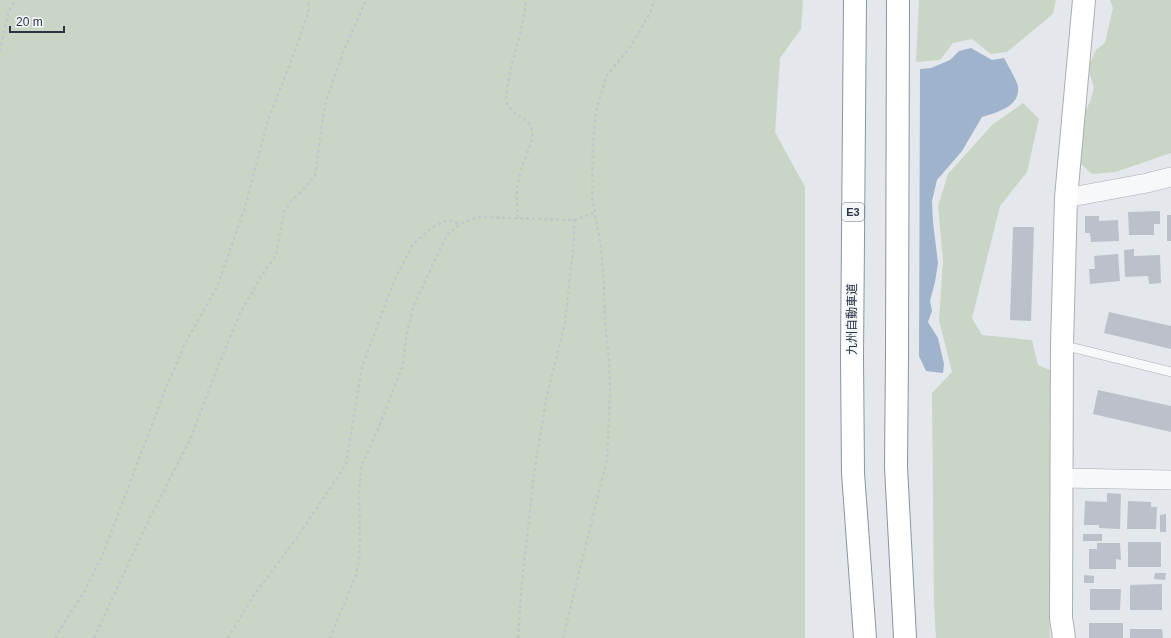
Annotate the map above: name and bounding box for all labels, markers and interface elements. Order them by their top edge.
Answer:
scale bar [10,8,64,34]
text: 20 m [16,15,43,29]
road number: E3 [842,203,864,221]
street label: 九州自動車道 [845,283,859,355]

